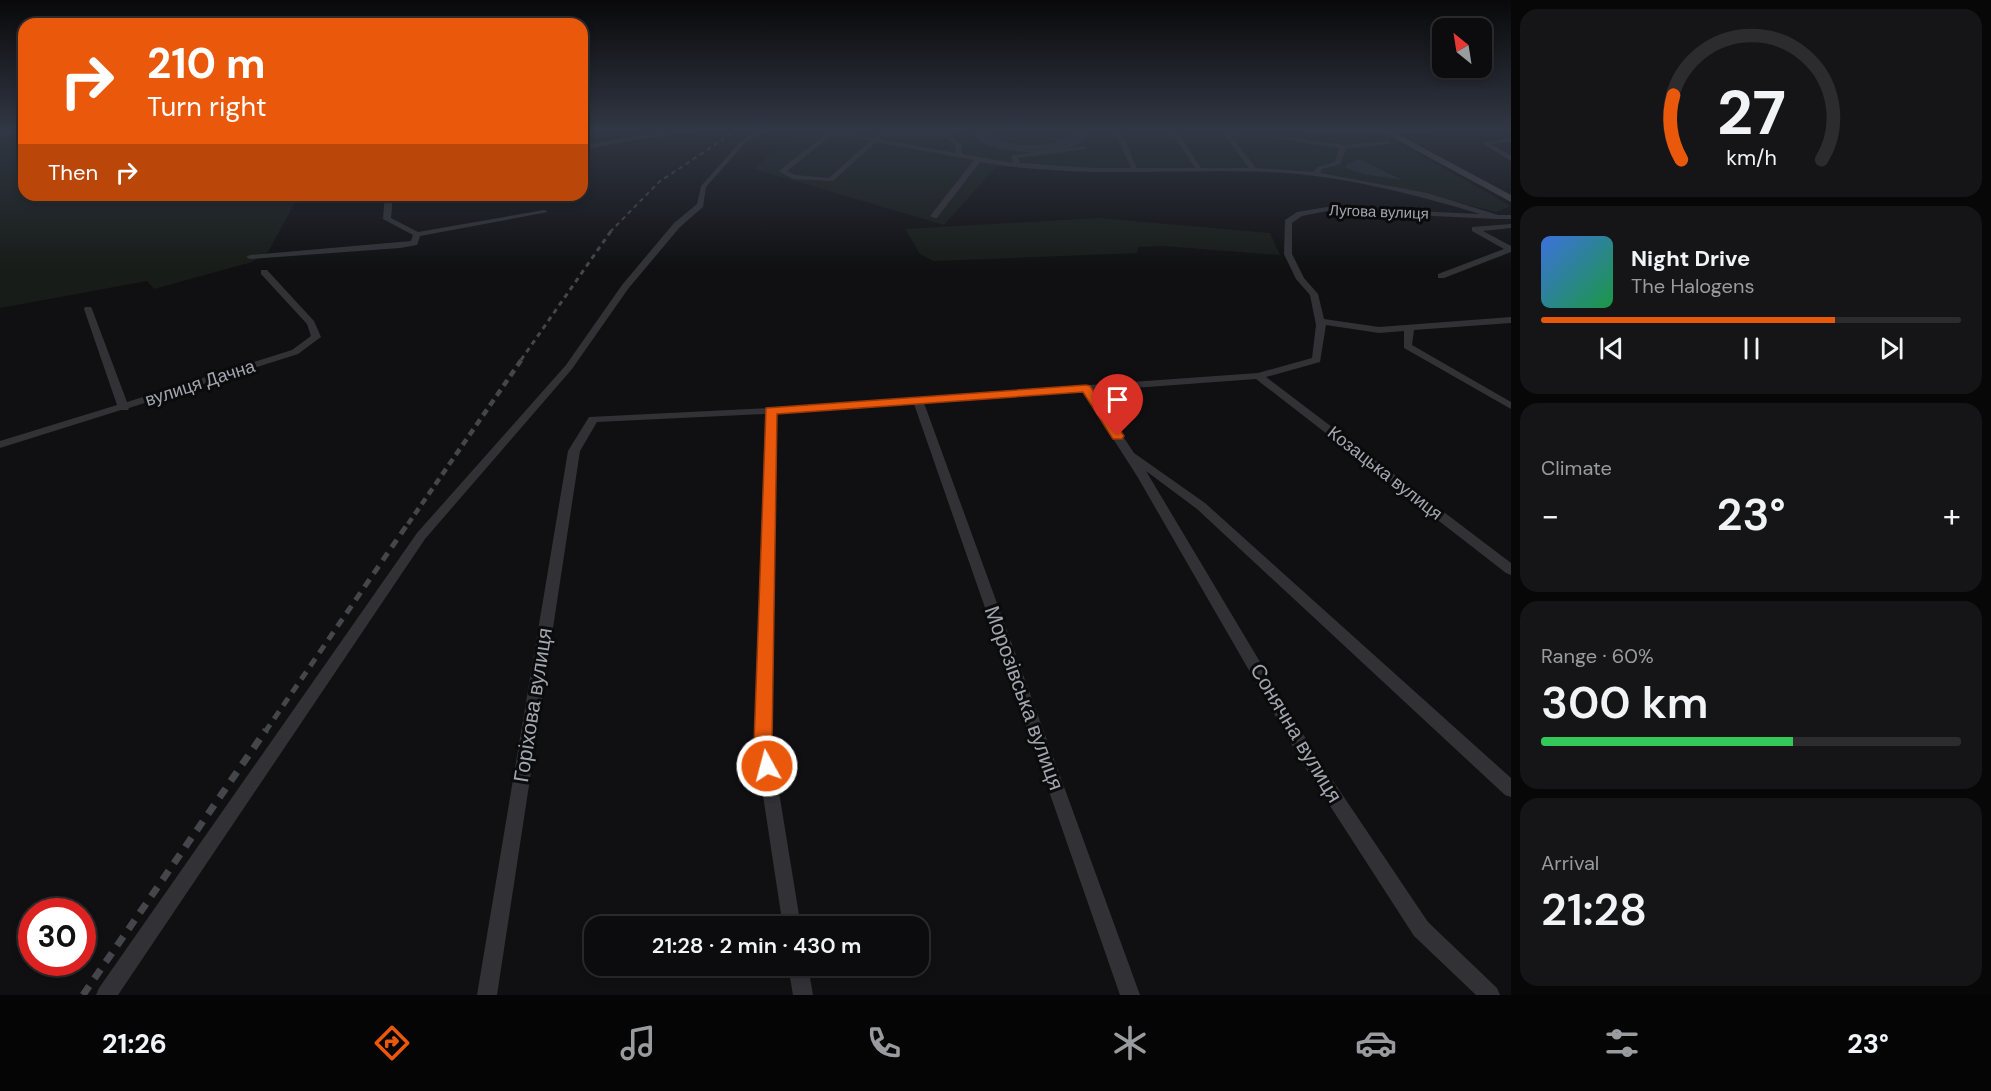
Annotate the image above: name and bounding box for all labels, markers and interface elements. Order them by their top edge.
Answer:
north arrow [1432,18,1492,78]
map controls [1432,18,1492,78]
text: 210 m [147,36,265,91]
icon: right [48,42,126,120]
text: 27 [1716,72,1786,153]
text: Turn right [147,89,267,124]
text: km/h [1726,144,1776,172]
icon: right [110,156,143,189]
text: Then [48,158,98,187]
street label: Лугова вулиця [1329,200,1429,224]
text: Night Drive [1631,244,1750,273]
text: The Halogens [1631,273,1754,299]
icon: previous [1595,332,1628,365]
icon: pause [1735,332,1768,365]
icon: next [1875,332,1908,365]
street label: вулиця Дачна [142,354,259,412]
pin [1092,374,1143,436]
icon: arrive [1101,383,1134,416]
street label: Козацька вулиця [1323,421,1447,525]
text: Climate [1541,455,1612,481]
text: 23° [1717,485,1786,544]
text: − [1541,494,1559,537]
text: + [1943,494,1961,537]
street label: Морозівська вулиця [978,602,1070,794]
street label: Горіхова вулиця [507,626,559,784]
text: Range · 60% [1541,643,1654,669]
street label: Сонячна вулиця [1243,658,1349,808]
text: 300 km [1541,673,1708,732]
position arrow [735,734,799,798]
text: Arrival [1541,850,1599,876]
text: 21:28 [1541,880,1647,939]
speed limit sign: 30 [18,898,96,976]
text: 21:28 · 2 min · 430 m [652,931,861,960]
icon: directions [371,1022,413,1064]
icon: music [617,1022,659,1064]
icon: phone [863,1022,905,1064]
icon: climate [1109,1022,1151,1064]
icon: car [1355,1022,1397,1064]
icon: filters [1601,1022,1643,1064]
text: 21:26 [102,1026,167,1061]
text: 23° [1847,1026,1889,1061]

